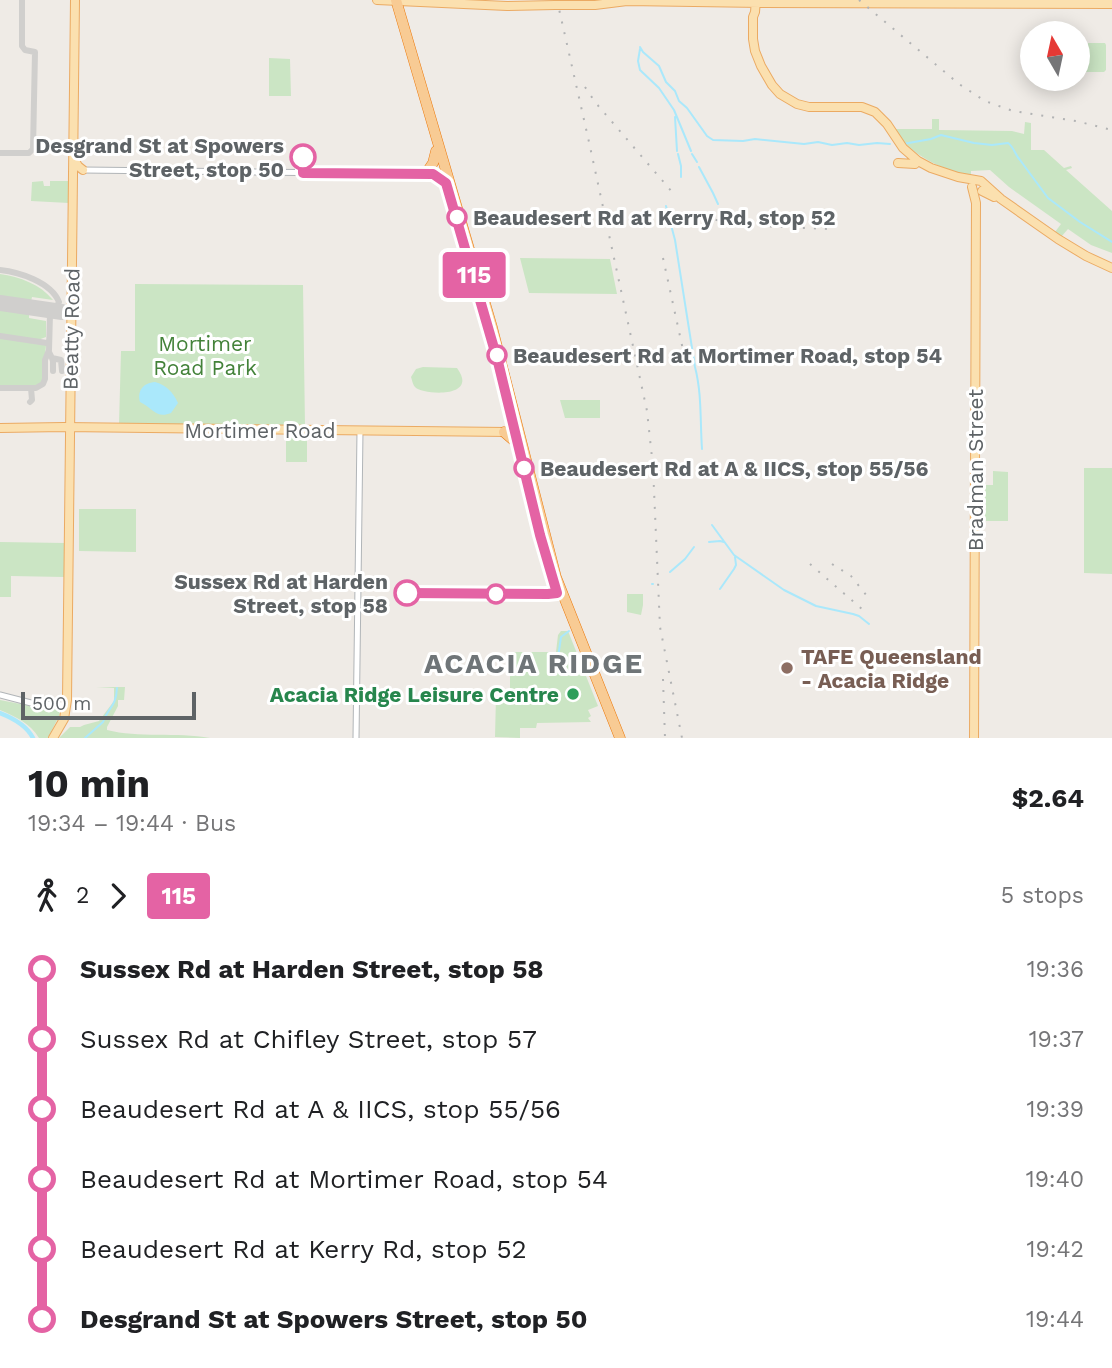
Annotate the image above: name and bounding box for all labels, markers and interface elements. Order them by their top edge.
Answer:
north arrow [1020,21,1090,91]
map controls [1020,21,1090,91]
place label: Desgrand St at Spowers Street, stop 50 [35,133,284,182]
marker: Desgrand St at Spowers Street, stop 50 [290,144,316,170]
place label: Beaudesert Rd at Kerry Rd, stop 52 [473,205,835,230]
marker: Beaudesert Rd at Kerry Rd, stop 52 [447,207,467,227]
line badge: 115 [434,252,514,298]
text: 115 [457,261,491,289]
street label: Beatty Road [57,268,85,390]
park label: Mortimer Road Park [153,331,257,380]
place label: Beaudesert Rd at Mortimer Road, stop 54 [513,343,942,368]
marker: Beaudesert Rd at Mortimer Road, stop 54 [487,345,507,365]
street label: Bradman Street [963,389,988,551]
street label: Mortimer Road [184,418,336,443]
place label: Beaudesert Rd at A & IICS, stop 55/56 [540,456,928,481]
marker: Beaudesert Rd at A & IICS, stop 55/56 [514,458,534,478]
place label: Sussex Rd at Harden Street, stop 58 [174,569,388,618]
marker: Sussex Rd at Harden Street, stop 58 [394,580,420,606]
unlabelled marker [486,584,506,604]
place label: TAFE Queensland - Acacia Ridge [801,644,982,693]
district label: ACACIA RIDGE [424,647,644,680]
marker: TAFE Queensland - Acacia Ridge [779,660,795,676]
place label: Acacia Ridge Leisure Centre [270,682,559,707]
marker: Acacia Ridge Leisure Centre [565,686,581,702]
scale bar [21,689,196,721]
text: 500 m [32,692,91,715]
text: 10 min [28,762,150,806]
text: $2.64 [1012,783,1084,813]
text: 19:34 – 19:44 · Bus [28,810,236,837]
icon: walk [28,877,66,915]
icon: forward [99,877,137,915]
text: 2 [76,882,89,909]
text: 115 [161,882,196,910]
text: 5 stops [1001,882,1084,909]
text: Sussex Rd at Harden Street, stop 58 [80,954,544,984]
text: 19:36 [1027,956,1084,983]
text: Sussex Rd at Chifley Street, stop 57 [80,1024,537,1054]
text: 19:37 [1029,1026,1084,1053]
text: Beaudesert Rd at A & IICS, stop 55/56 [80,1094,561,1124]
text: 19:39 [1026,1096,1084,1123]
text: Beaudesert Rd at Mortimer Road, stop 54 [80,1164,608,1194]
text: 19:40 [1026,1166,1084,1193]
text: Beaudesert Rd at Kerry Rd, stop 52 [80,1234,527,1264]
text: 19:42 [1027,1236,1084,1263]
text: Desgrand St at Spowers Street, stop 50 [80,1304,587,1334]
text: 19:44 [1026,1306,1084,1333]

